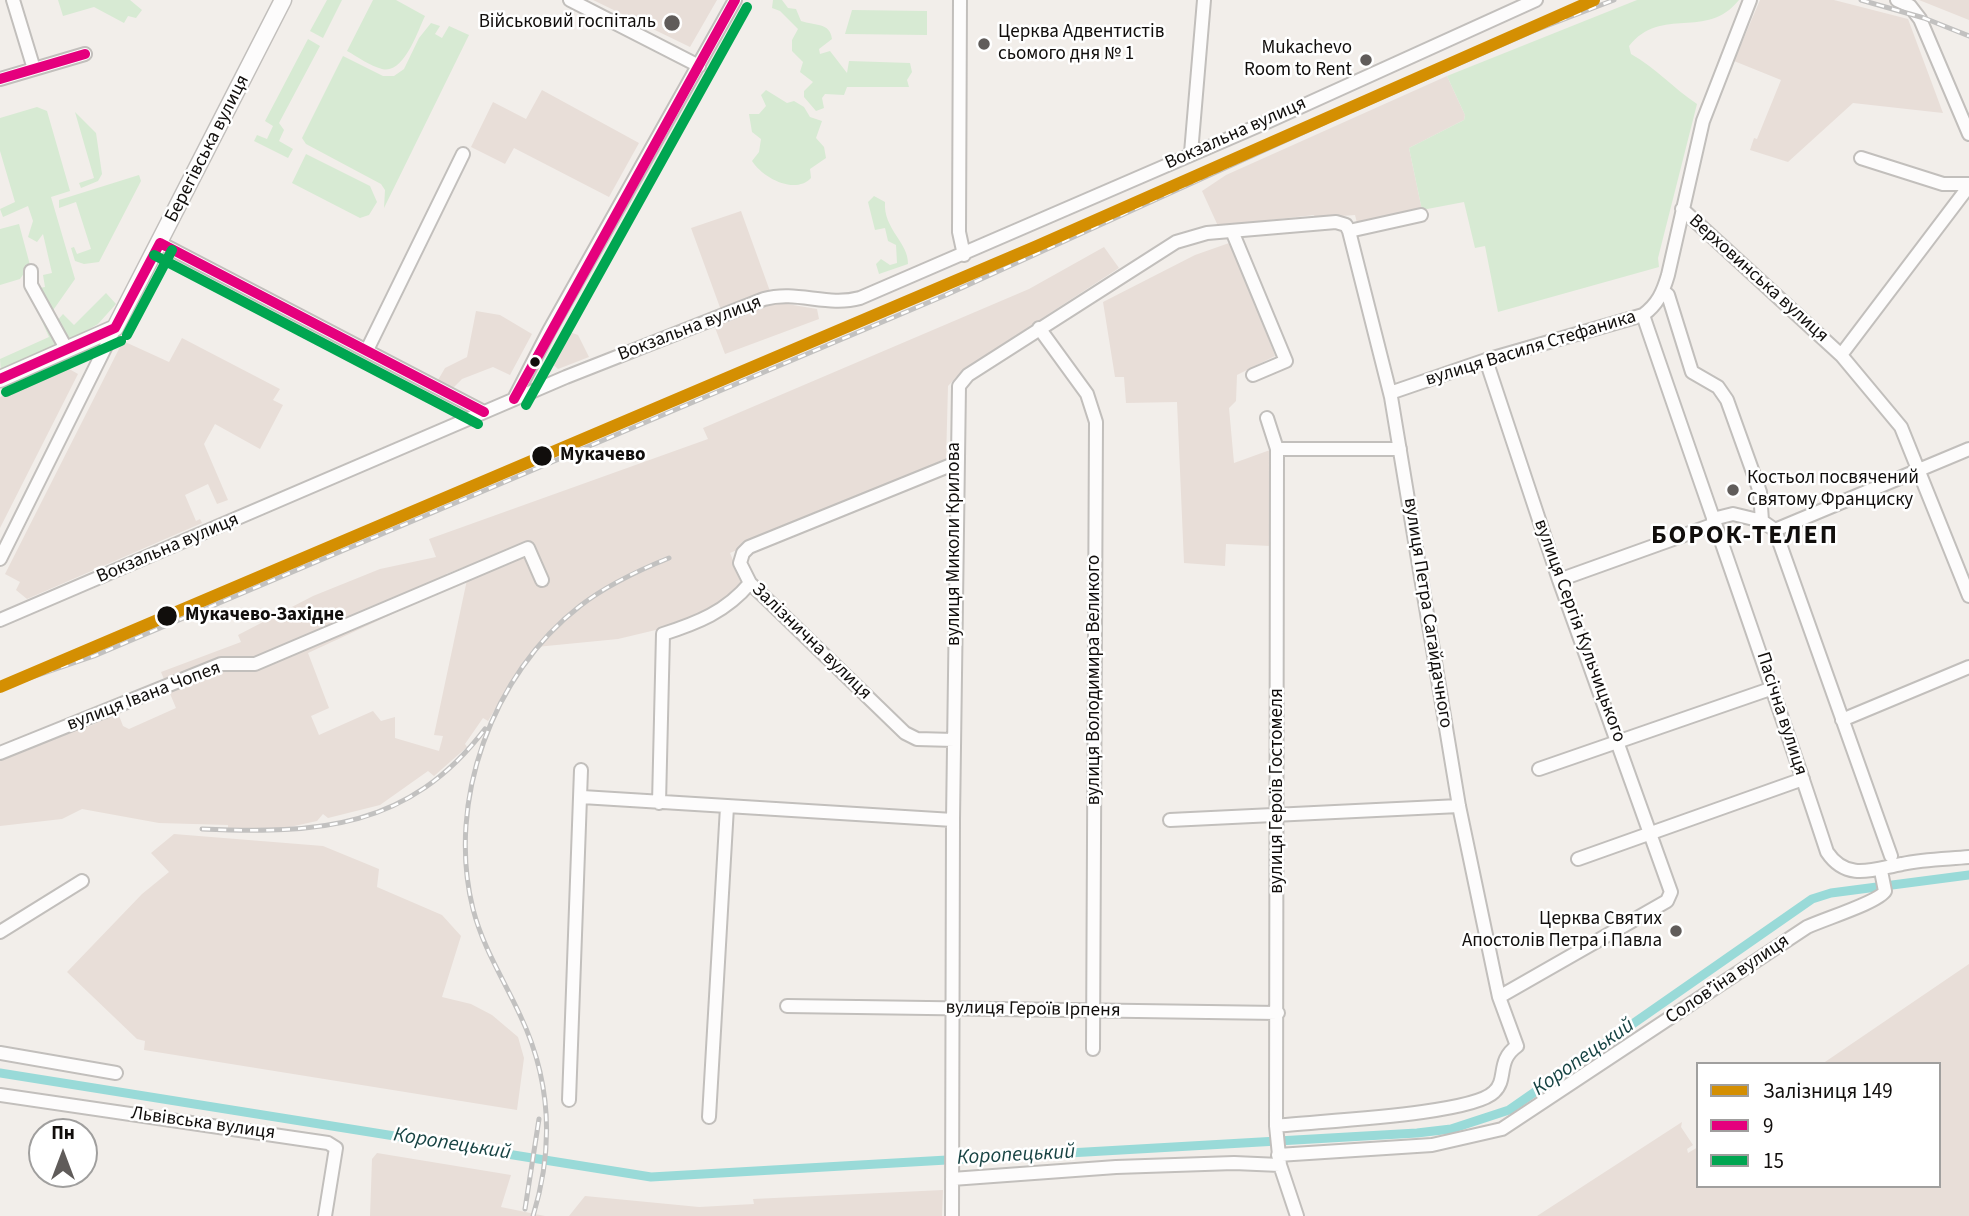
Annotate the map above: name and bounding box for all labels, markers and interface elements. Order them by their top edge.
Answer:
place label: Військовий госпіталь [479,12,656,34]
marker: Військовий госпіталь [662,13,682,33]
place label: Церква Адвентистів сьомого дня № 1 [998,22,1164,66]
marker: Церква Адвентистів сьомого дня № 1 [976,36,992,52]
place label: Mukachevo Room to Rent [1244,38,1352,82]
marker: Mukachevo Room to Rent [1358,52,1374,68]
street label: Берегівська вулиця [161,71,255,227]
street label: Вокзальна вулиця [1162,93,1310,175]
street label: Верховинська вулиця [1683,210,1833,348]
street label: Вокзальна вулиця [615,291,765,367]
street label: вулиця Василя Стефаника [1423,306,1639,392]
unlabelled marker [528,355,542,369]
street label: вулиця Миколи Крилова [944,442,966,646]
marker: Мукачево [530,444,554,468]
place label: Мукачево [560,445,645,467]
place label: Костьол посвячений Святому Франциску [1747,468,1919,512]
marker: Костьол посвячений Святому Франциску [1725,482,1741,498]
street label: вулиця Петра Сагайдачного [1398,496,1456,730]
street label: Вокзальна вулиця [94,509,242,589]
street label: вулиця Сергія Кульчицького [1528,516,1630,746]
district label: БОРОК-ТЕЛЕП [1652,521,1838,553]
street label: вулиця Володимира Великого [1084,555,1106,805]
street label: Залізнична вулиця [746,579,876,705]
marker: Мукачево-Західне [155,604,179,628]
place label: Мукачево-Західне [185,605,344,627]
street label: Пасічна вулиця [1750,649,1812,779]
street label: вулиця Івана Чопея [64,657,224,737]
street label: вулиця Героїв Гостомеля [1267,688,1289,894]
place label: Церква Святих Апостолів Петра і Павла [1462,909,1662,953]
marker: Церква Святих Апостолів Петра і Павла [1668,923,1684,939]
street label: Соловʼїна вулиця [1662,930,1794,1030]
street label: вулиця Героїв Ірпеня [945,997,1121,1023]
water label: Коропецький [1528,1014,1640,1102]
legend [1696,1062,1941,1188]
text: Залізниця 149 [1763,1076,1893,1106]
street label: Львівська вулиця [129,1103,277,1145]
text: 9 [1763,1111,1773,1141]
north arrow [28,1118,98,1188]
text: Пн [51,1120,75,1147]
water label: Коропецький [392,1123,512,1167]
water label: Коропецький [956,1140,1076,1172]
text: 15 [1763,1146,1784,1176]

